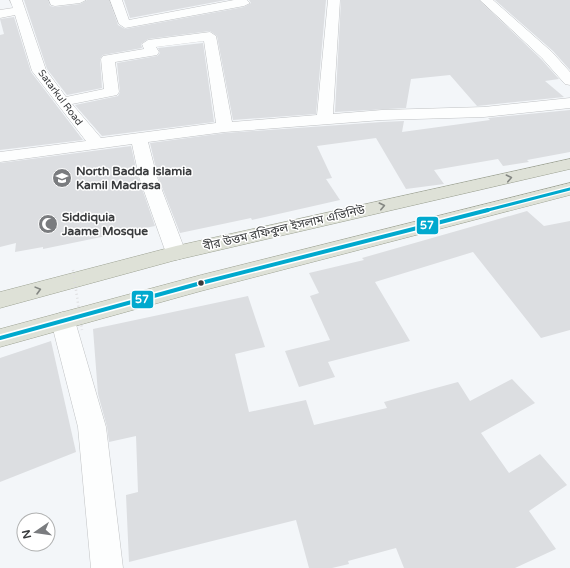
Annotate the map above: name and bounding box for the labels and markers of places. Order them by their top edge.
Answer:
place label: North Badda Islamia Kamil Madrasa [76,164,192,192]
school or university icon: North Badda Islamia Kamil Madrasa [51,167,73,189]
place label: Siddiquia Jaame Mosque [61,210,148,239]
mosque icon: Siddiquia Jaame Mosque [37,213,59,235]
unlabelled marker [196,278,206,288]

